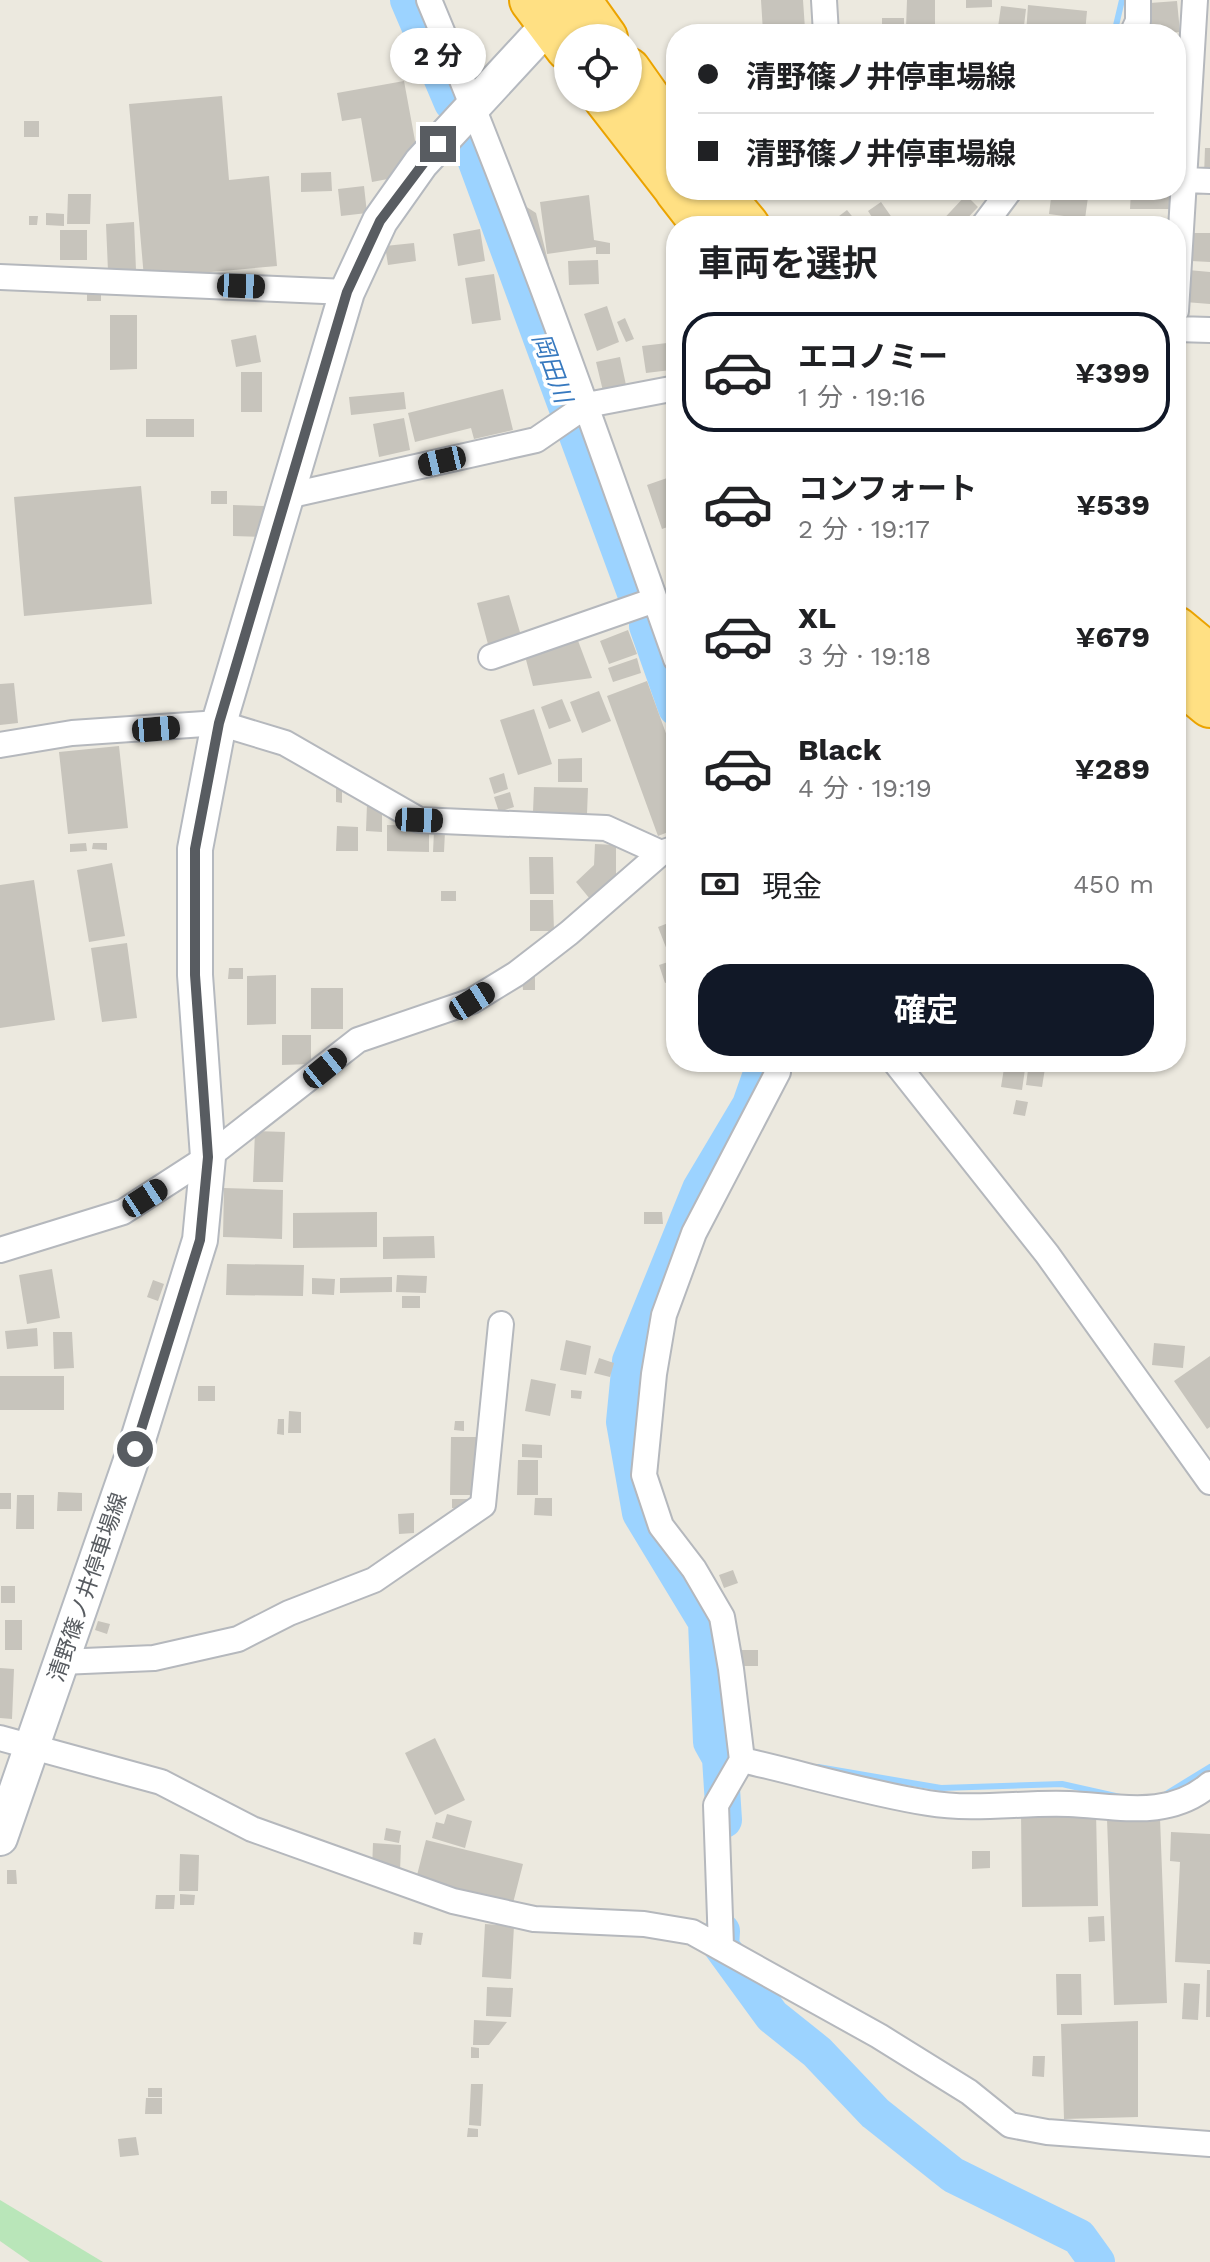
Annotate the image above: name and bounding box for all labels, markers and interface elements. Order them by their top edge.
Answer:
map controls [554,24,642,112]
button: locate [554,24,642,112]
callout: 2 分 [390,28,486,84]
text: 2 分 [414,41,462,71]
text: 清野篠ノ井停車場線 [746,59,1016,94]
route end [420,126,456,162]
text: 清野篠ノ井停車場線 [746,136,1016,171]
text: 車両を選択 [698,243,878,285]
car [217,273,265,299]
water label: 岡田川 [527,329,578,409]
icon: car [702,336,774,408]
text: エコノミー [798,339,948,374]
text: ¥399 [1075,355,1150,390]
text: 1 分 · 19:16 [798,382,926,412]
car [416,444,468,478]
icon: car [702,468,774,540]
text: コンフォート [798,471,977,506]
text: ¥539 [1076,487,1150,522]
text: 2 分 · 19:17 [798,514,930,544]
icon: car [702,600,774,672]
text: XL [798,600,836,635]
text: ¥679 [1075,619,1150,654]
text: 3 分 · 19:18 [798,641,931,671]
car [131,715,181,743]
icon: car [702,732,774,804]
text: Black [798,732,882,767]
text: ¥289 [1075,751,1150,786]
text: 4 分 · 19:19 [798,773,932,803]
car [395,807,443,833]
icon: cash [698,862,742,906]
text: 現金 [762,869,822,904]
text: 450 m [1073,869,1154,899]
button: 確定 [698,964,1154,1056]
car [445,978,499,1024]
car [299,1044,351,1092]
car [118,1175,172,1221]
route start [117,1431,153,1467]
street label: 清野篠ノ井停車場線 [43,1489,132,1685]

